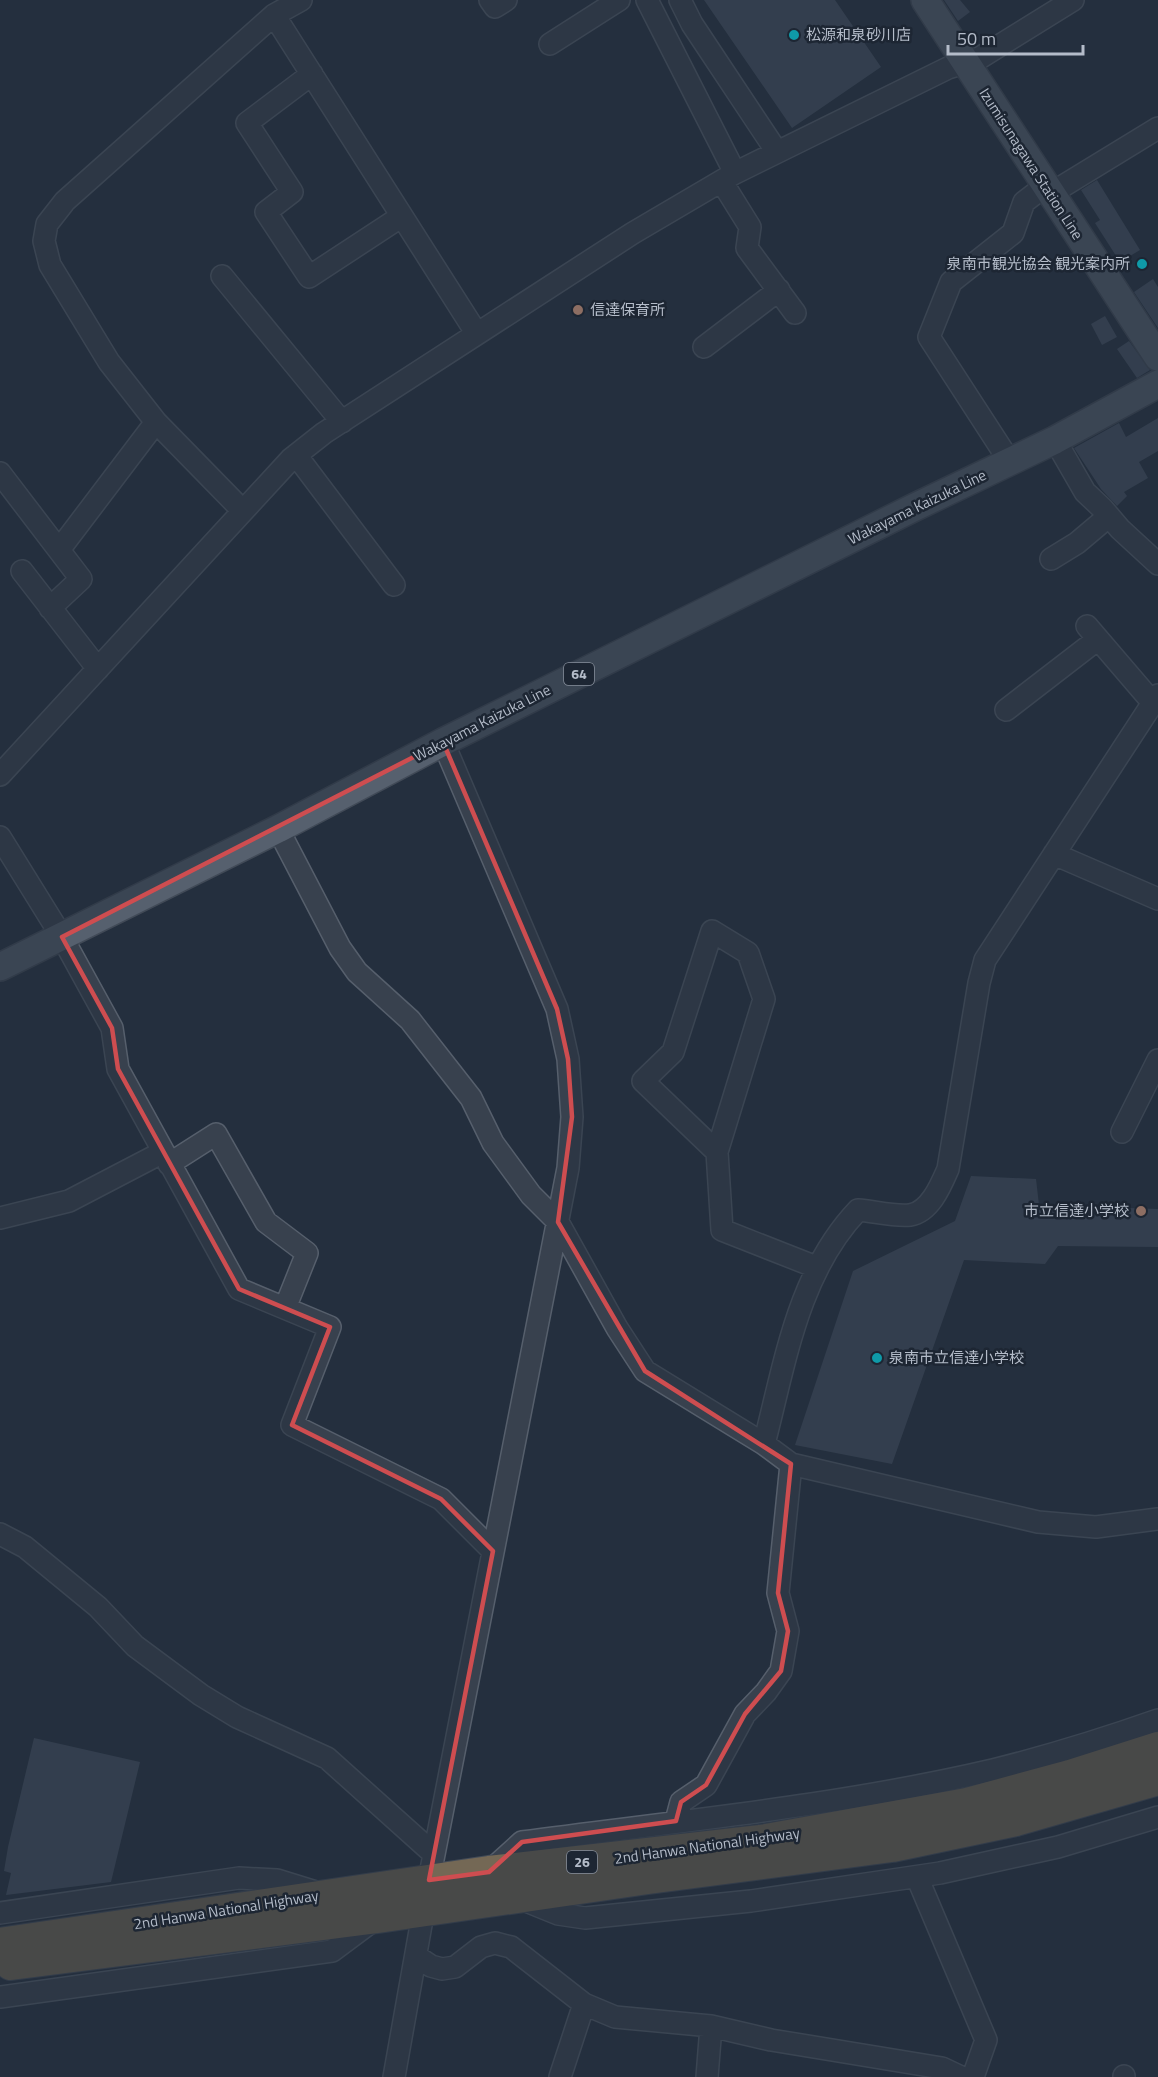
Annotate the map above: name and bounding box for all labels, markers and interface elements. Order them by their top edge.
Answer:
scale bar [948,18,1083,56]
place label: 松源和泉砂川店 [806,23,911,46]
text: 50 m [957,25,996,52]
marker: 松源和泉砂川店 [787,28,801,42]
street label: Izumisunagawa Station Line [974,83,1089,244]
place label: 泉南市観光協会 観光案内所 [947,252,1130,275]
marker: 泉南市観光協会 観光案内所 [1135,257,1149,271]
place label: 信達保育所 [590,298,665,321]
marker: 信達保育所 [571,303,585,317]
street label: Wakayama Kaizuka Line [844,463,990,550]
road number: 64 [564,663,594,685]
street label: Wakayama Kaizuka Line [409,678,554,767]
place label: 市立信達小学校 [1024,1199,1129,1222]
marker: 市立信達小学校 [1134,1204,1148,1218]
place label: 泉南市立信達小学校 [889,1346,1024,1369]
marker: 泉南市立信達小学校 [870,1351,884,1365]
street label: 2nd Hanwa National Highway [613,1821,801,1870]
road number: 26 [567,1851,597,1873]
street label: 2nd Hanwa National Highway [132,1884,320,1935]

